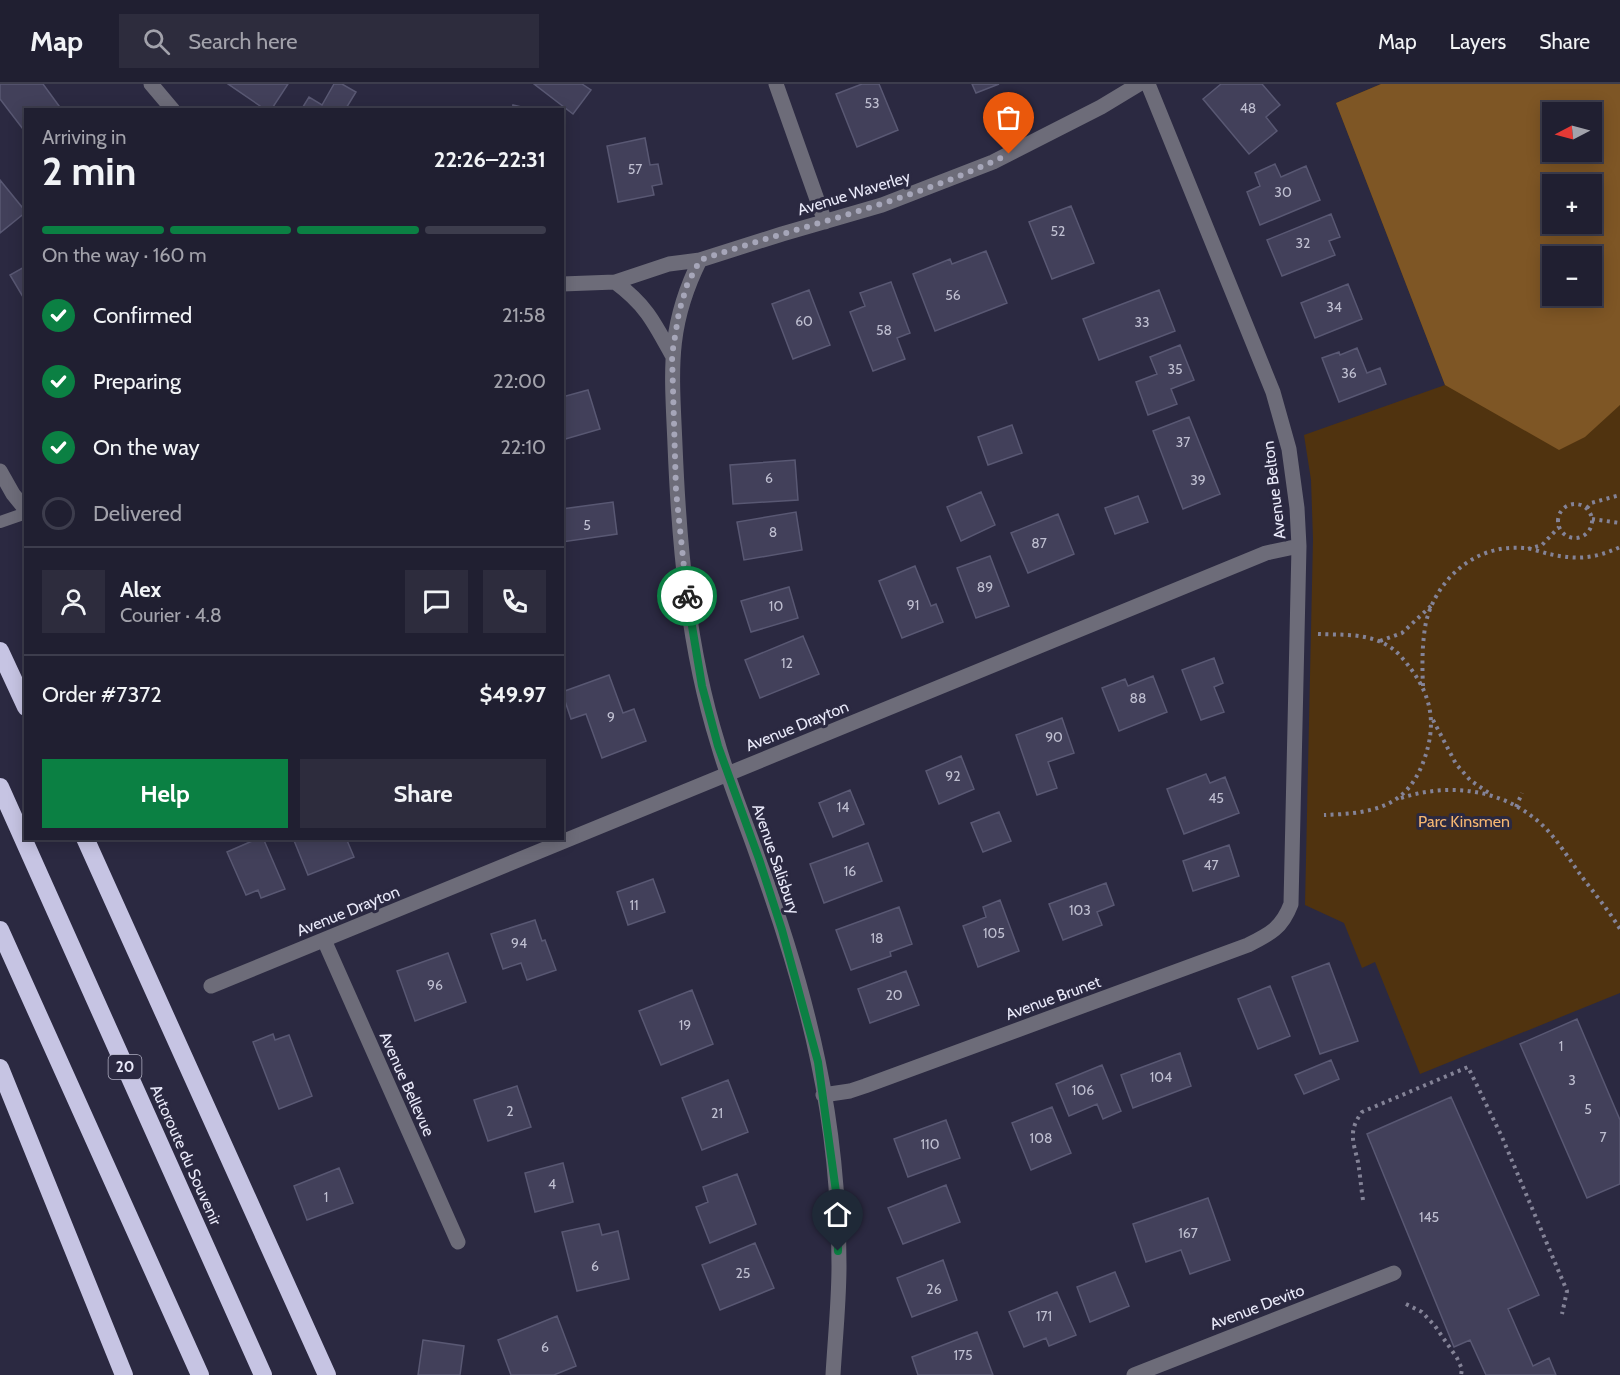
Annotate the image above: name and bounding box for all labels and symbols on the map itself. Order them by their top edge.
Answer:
pin [983,92,1034,154]
house number: 53 [864,94,880,112]
house number: 48 [1240,99,1256,117]
north arrow [1542,102,1602,162]
house number: 57 [628,160,642,178]
street label: Avenue Waverley [795,167,913,219]
house number: 30 [1274,183,1292,201]
house number: 52 [1051,222,1065,240]
house number: 32 [1296,234,1310,252]
house number: 56 [945,286,961,304]
house number: 34 [1326,298,1342,316]
house number: 60 [795,312,813,330]
house number: 33 [1134,313,1150,331]
house number: 58 [876,321,892,339]
house number: 35 [1167,360,1183,378]
house number: 36 [1341,364,1357,382]
house number: 37 [1176,433,1190,451]
street label: Avenue Belton [1259,440,1289,540]
house number: 6 [765,469,773,487]
house number: 39 [1190,471,1206,489]
house number: 5 [583,516,591,534]
house number: 8 [769,523,777,541]
house number: 87 [1031,534,1047,552]
courier [657,566,717,626]
house number: 89 [977,578,993,596]
house number: 91 [907,596,919,614]
house number: 10 [769,597,783,615]
house number: 12 [781,654,793,672]
house number: 88 [1130,689,1146,707]
street label: Avenue Drayton [743,697,851,755]
house number: 9 [607,708,615,726]
house number: 90 [1045,728,1063,746]
house number: 92 [945,767,961,785]
house number: 45 [1208,789,1224,807]
house number: 14 [837,798,849,816]
street label: Avenue Salisbury [748,801,804,917]
park label: Parc Kinsmen [1418,812,1510,831]
house number: 47 [1203,856,1219,874]
house number: 16 [844,862,856,880]
street label: Avenue Drayton [294,882,402,940]
house number: 11 [629,896,639,914]
house number: 103 [1069,901,1091,919]
house number: 105 [983,924,1005,942]
house number: 18 [870,929,884,947]
house number: 94 [511,934,527,952]
street label: Avenue Brunet [1003,972,1104,1024]
house number: 96 [427,976,443,994]
house number: 20 [885,986,903,1004]
house number: 19 [679,1016,691,1034]
street label: Avenue Bellevue [376,1029,438,1139]
house number: 1 [1559,1037,1563,1055]
road number: 20 [108,1055,142,1079]
house number: 104 [1150,1068,1172,1086]
house number: 3 [1568,1071,1576,1089]
house number: 106 [1072,1081,1094,1099]
street label: Autoroute du Souvenir [146,1082,226,1229]
house number: 5 [1584,1100,1592,1118]
house number: 2 [506,1102,514,1120]
house number: 21 [711,1104,723,1122]
house number: 7 [1599,1128,1607,1146]
house number: 108 [1030,1129,1052,1147]
house number: 110 [921,1135,940,1153]
house number: 4 [548,1175,556,1193]
house number: 1 [324,1188,328,1206]
pin [812,1189,863,1251]
house number: 145 [1419,1208,1439,1226]
house number: 167 [1178,1224,1198,1242]
house number: 6 [591,1257,599,1275]
house number: 25 [736,1264,750,1282]
house number: 26 [926,1280,942,1298]
street label: Avenue Devito [1207,1280,1307,1334]
house number: 171 [1036,1307,1052,1325]
house number: 6 [541,1338,549,1356]
house number: 175 [953,1346,973,1364]

